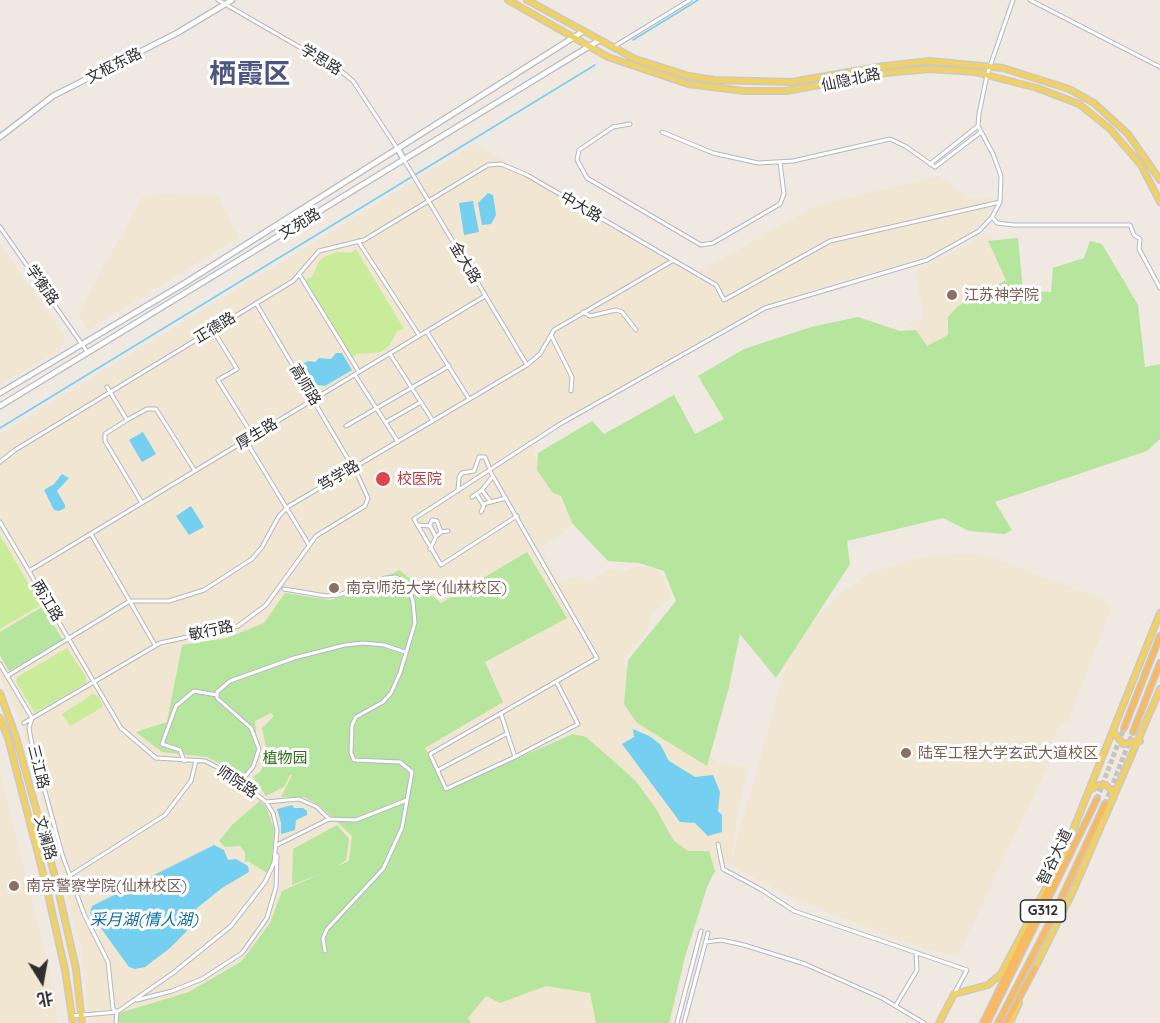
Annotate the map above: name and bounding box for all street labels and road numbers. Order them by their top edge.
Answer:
street label: 学思路 [297,41,345,79]
street label: 文枢东路 [83,44,145,88]
street label: 仙隐北路 [820,65,882,95]
street label: 中大路 [557,188,605,226]
street label: 文苑路 [276,205,324,243]
street label: 金大路 [446,239,484,287]
street label: 学衡路 [22,261,62,309]
street label: 正德路 [191,309,239,347]
street label: 高师路 [286,361,324,409]
street label: 厚生路 [233,415,281,453]
street label: 笃学路 [315,457,363,495]
street label: 两江路 [28,577,66,625]
street label: 敏行路 [187,618,235,644]
street label: 三江路 [24,743,52,791]
street label: 师院路 [213,762,261,802]
street label: 文澜路 [30,814,60,862]
street label: 智谷大道 [1034,826,1076,888]
road number: G312 [1020,900,1066,922]

